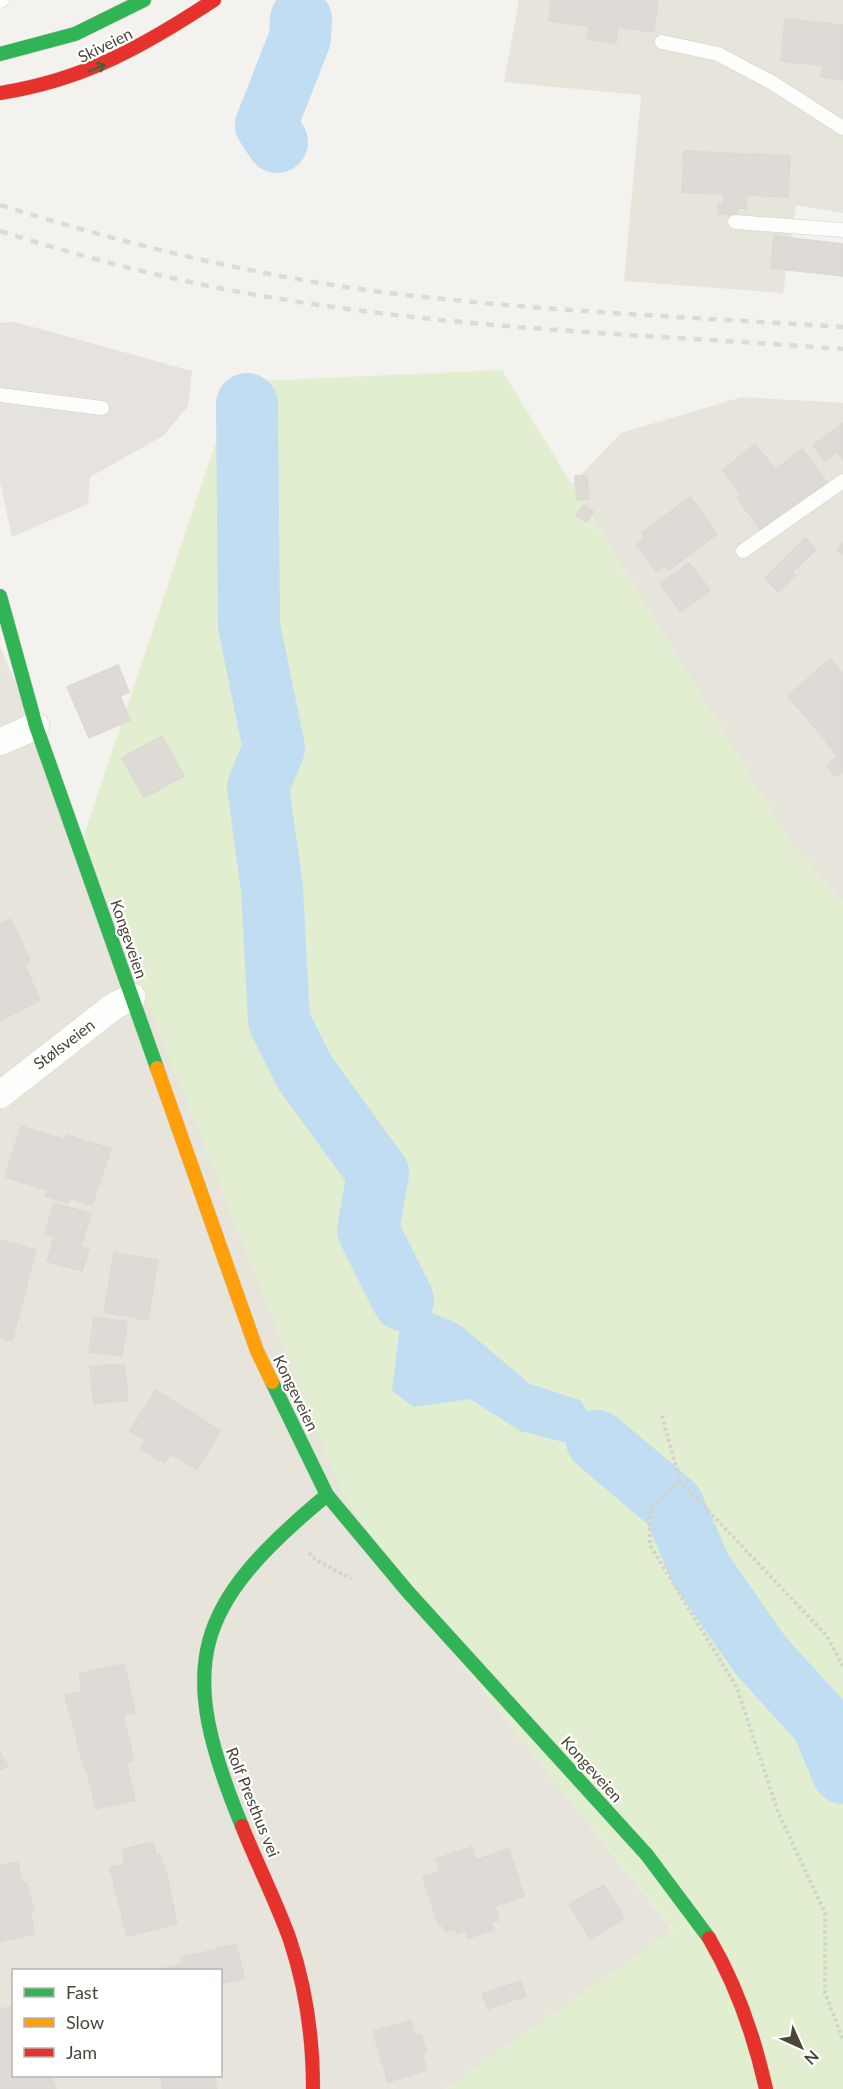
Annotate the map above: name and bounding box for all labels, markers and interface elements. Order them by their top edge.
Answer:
street label: Skiveien [74,23,135,66]
one-way arrow [87,62,105,74]
street label: Kongeveien [107,897,152,981]
street label: Stølsveien [29,1015,98,1073]
street label: Kongeveien [270,1352,323,1434]
street label: Kongeveien [558,1732,627,1806]
street label: Rolf Presthus vei [223,1744,284,1859]
legend [12,1969,222,2077]
text: Fast [66,1981,99,2003]
text: Slow [66,2011,104,2033]
north arrow [771,2017,831,2077]
text: Jam [66,2041,97,2063]
text: N [801,2047,823,2069]

